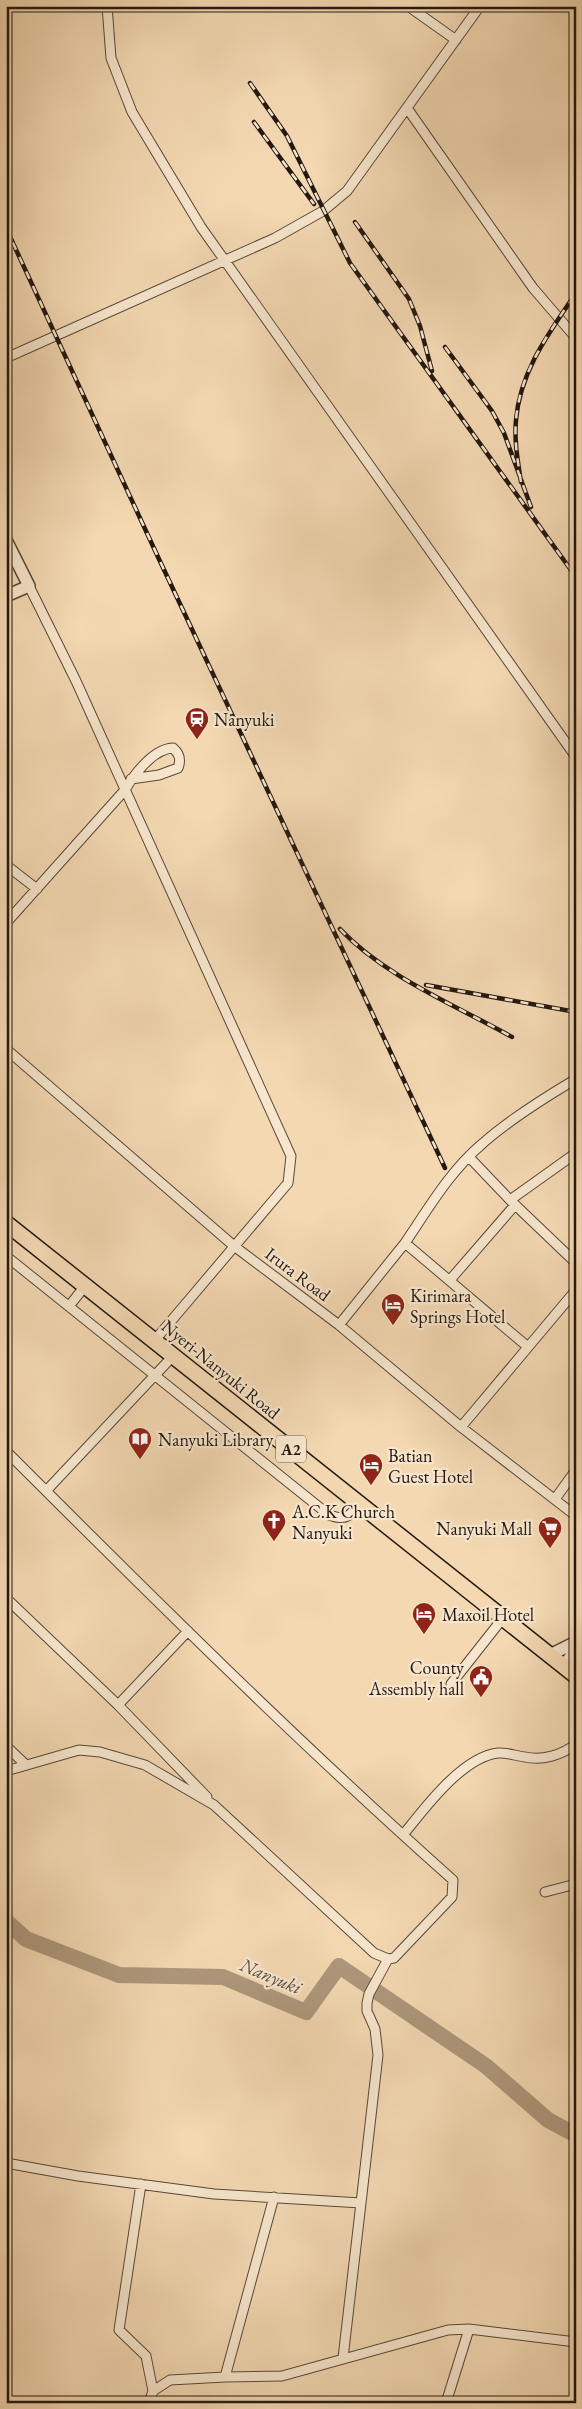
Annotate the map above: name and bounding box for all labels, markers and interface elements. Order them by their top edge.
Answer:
station icon: Nanyuki [184,706,210,740]
place label: Nanyuki [214,708,275,731]
street label: Irura Road [261,1242,336,1307]
place label: Kirimara Springs Hotel [410,1284,505,1328]
hotel icon: Kirimara Springs Hotel [380,1292,406,1326]
street label: Nyeri-Nanyuki Road [157,1314,286,1424]
library icon: Nanyuki Library [127,1426,153,1460]
place label: Nanyuki Library [158,1428,273,1451]
road number: A2 [276,1436,306,1462]
place label: Batian Guest Hotel [388,1444,473,1488]
hotel icon: Batian Guest Hotel [358,1452,384,1486]
place label: A.C.K Church Nanyuki [291,1500,395,1544]
church icon: A.C.K Church Nanyuki [261,1508,287,1542]
supermarket icon: Nanyuki Mall [537,1515,563,1549]
place label: Nanyuki Mall [436,1517,532,1540]
hotel icon: Maxoil Hotel [411,1601,437,1635]
place label: Maxoil Hotel [442,1603,534,1626]
place label: County Assembly hall [368,1656,464,1700]
public building icon: County Assembly hall [468,1664,494,1698]
water label: Nanyuki [236,1952,307,2001]

